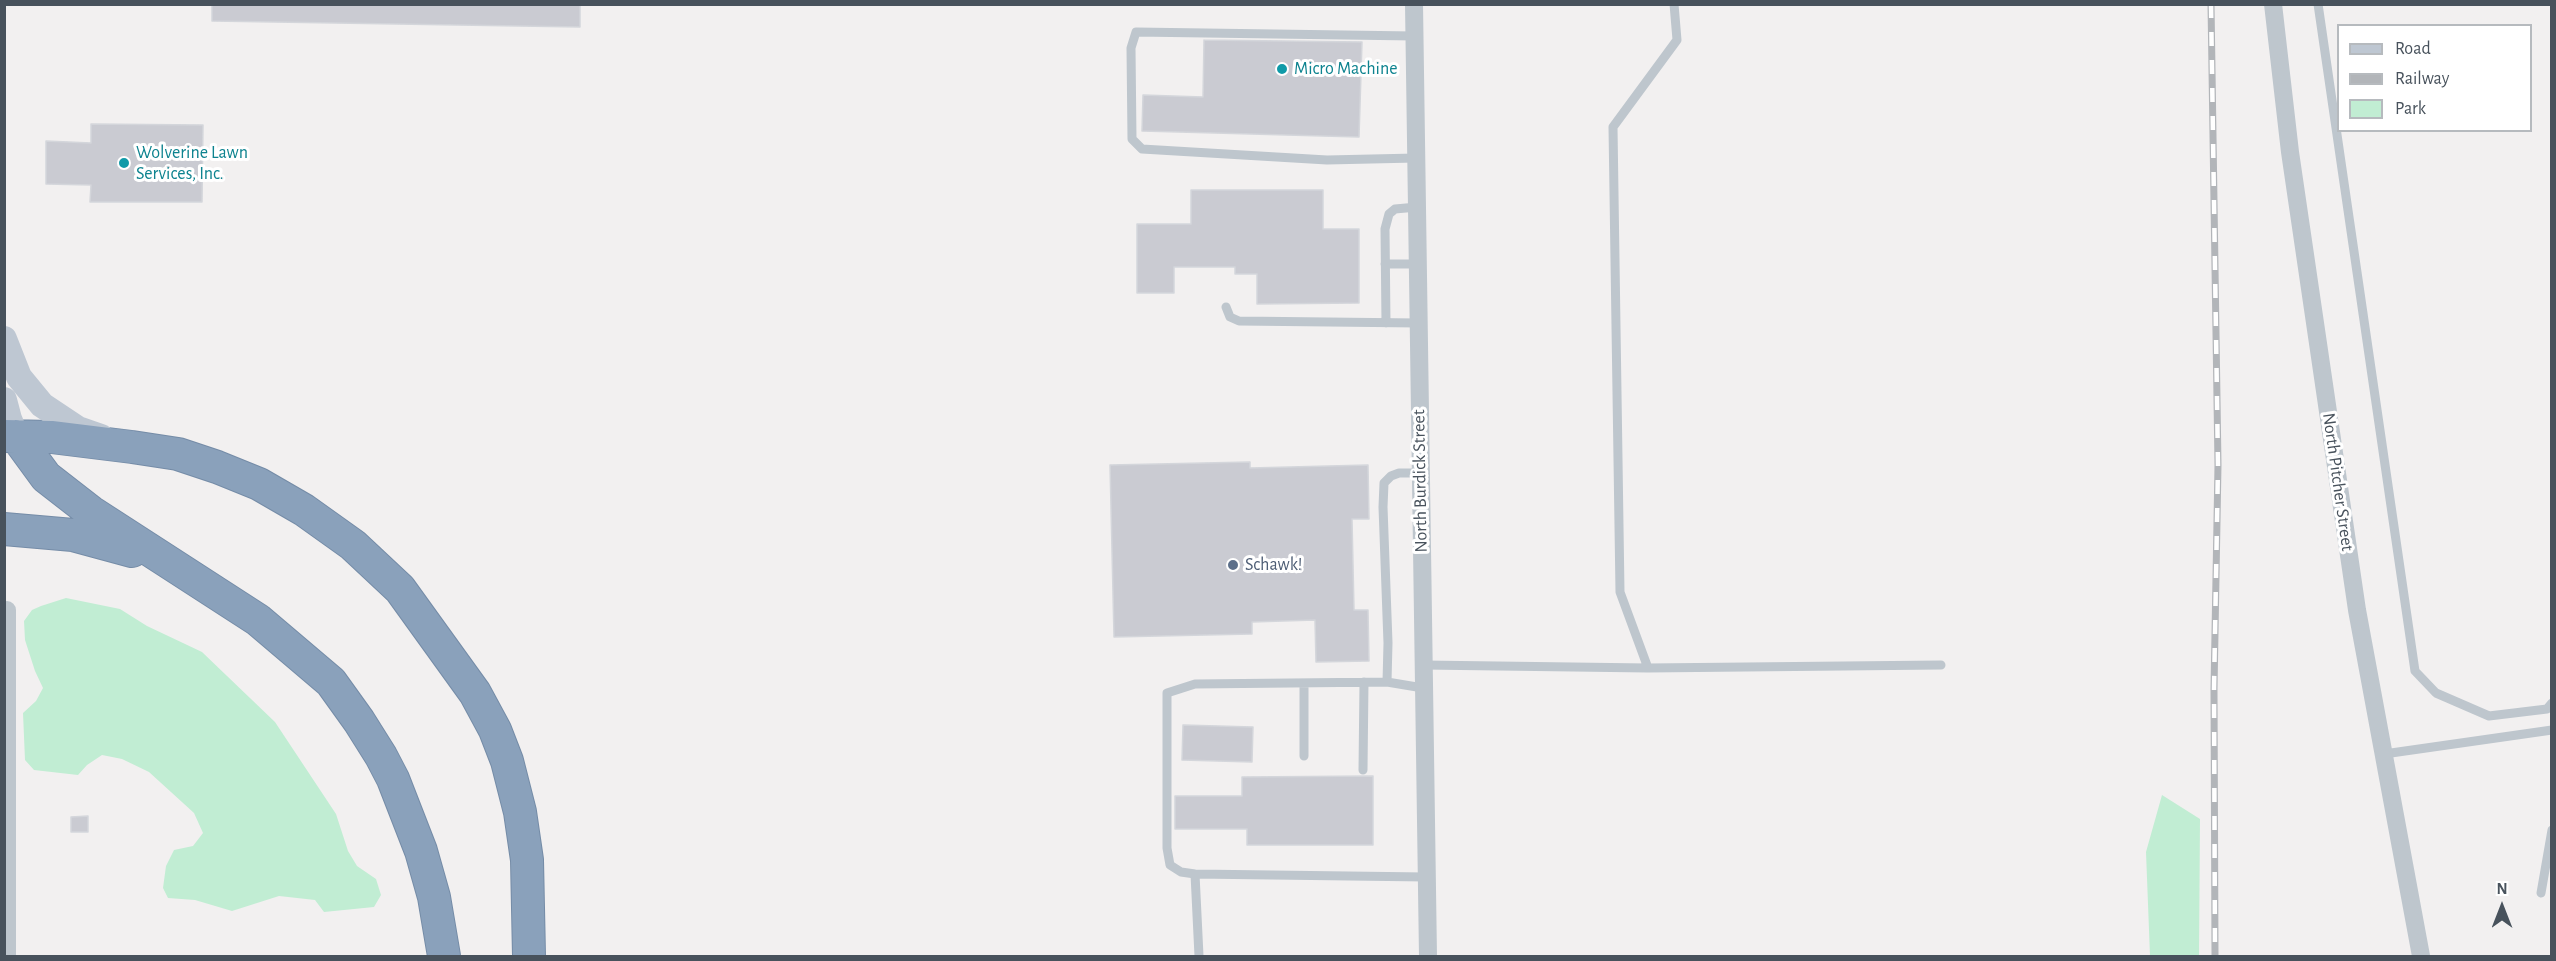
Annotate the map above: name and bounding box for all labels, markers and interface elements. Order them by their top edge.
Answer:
legend [2337,24,2532,132]
text: Road [2395,40,2431,58]
place label: Micro Machine [1294,58,1397,80]
marker: Micro Machine [1275,62,1289,76]
text: Railway [2395,70,2449,88]
text: Park [2395,100,2426,118]
place label: Wolverine Lawn Services, Inc. [136,142,248,184]
marker: Wolverine Lawn Services, Inc. [117,156,131,170]
street label: North Burdick Street [1408,409,1432,553]
street label: North Pitcher Street [2318,411,2358,553]
place label: Schawk! [1245,554,1302,576]
marker: Schawk! [1226,558,1240,572]
north arrow [2472,877,2532,937]
text: N [2496,881,2508,897]

